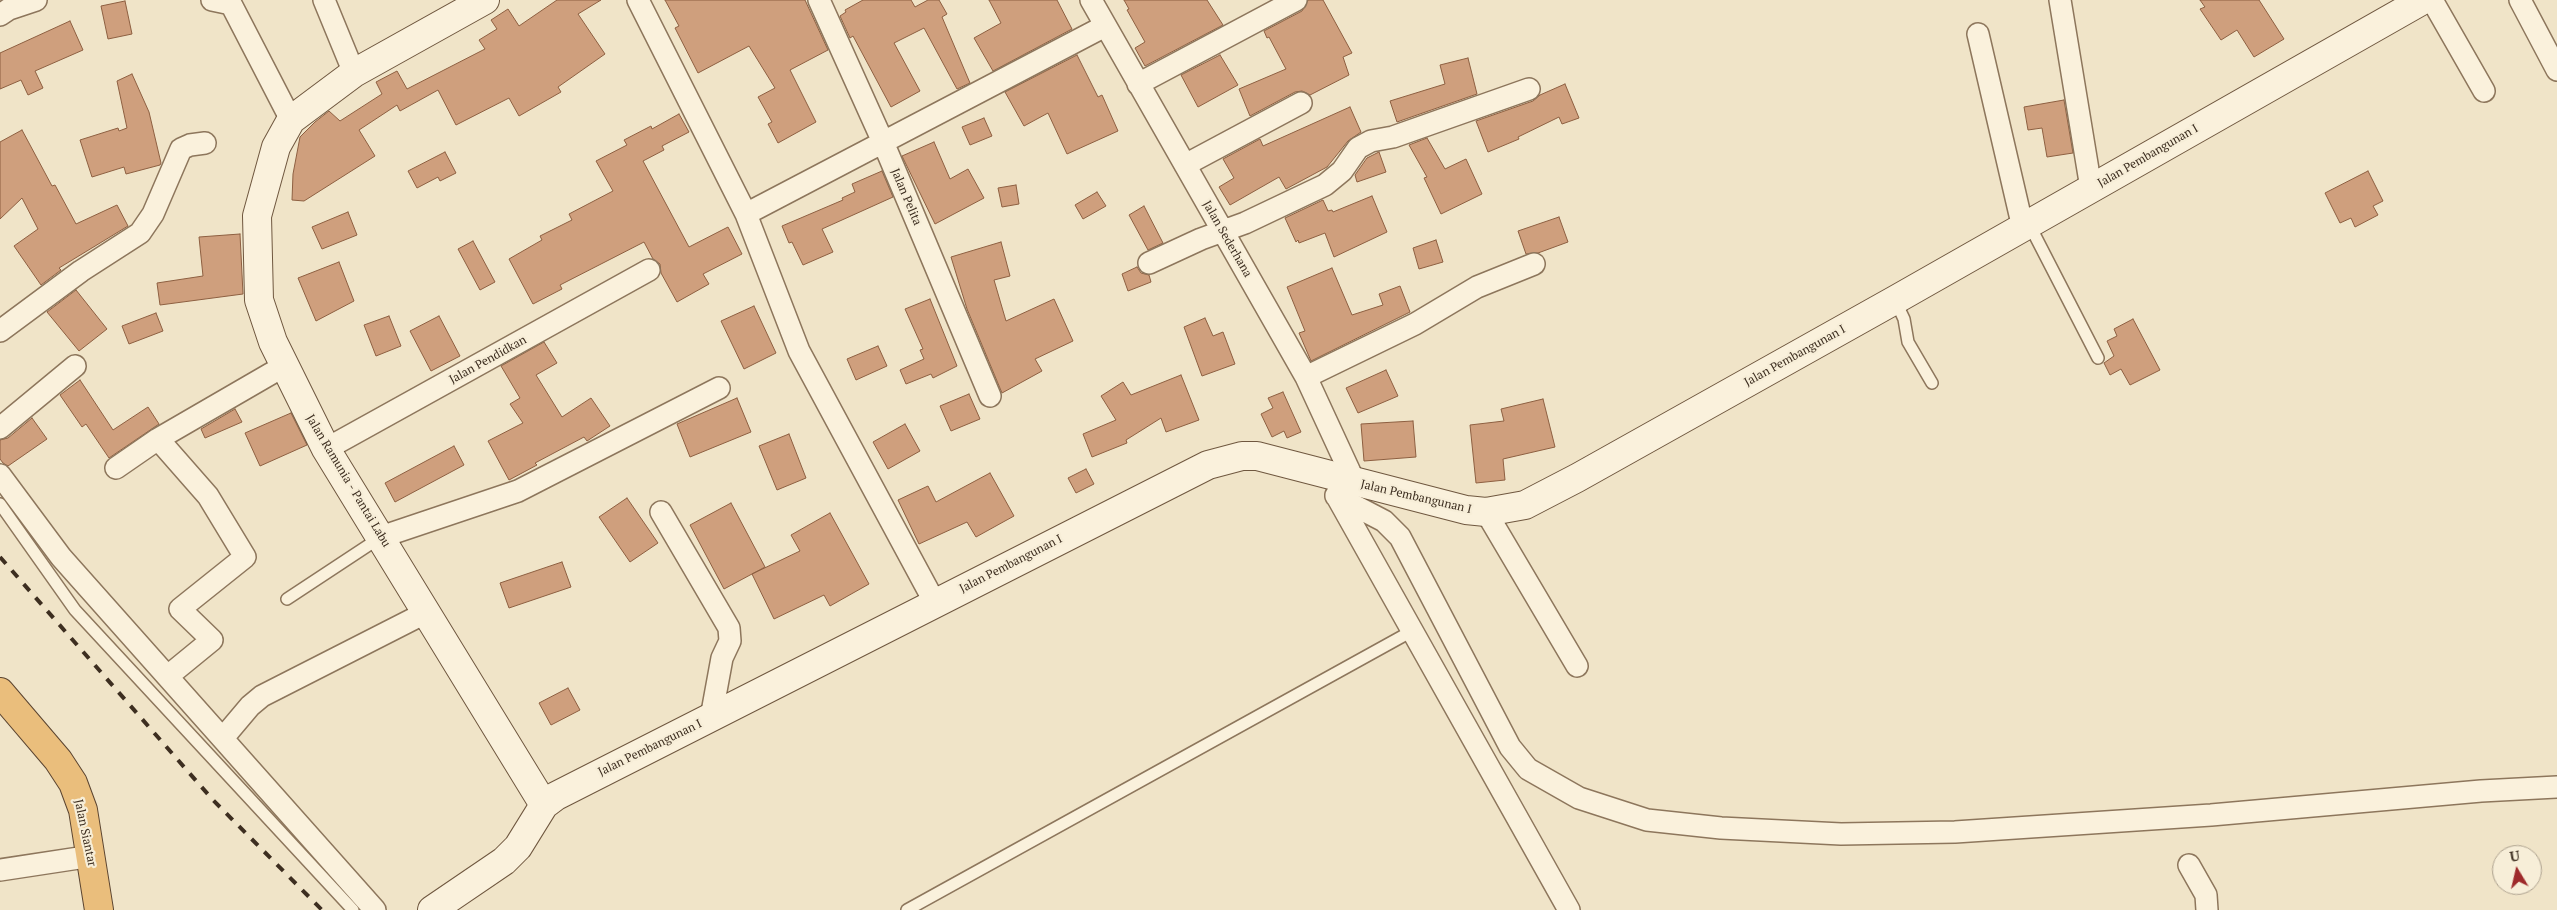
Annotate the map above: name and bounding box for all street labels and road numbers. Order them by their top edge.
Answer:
street label: Jalan Pembangunan I [2095,121,2201,191]
street label: Jalan Pelita [888,166,924,228]
street label: Jalan Sederhana [1199,198,1255,280]
street label: Jalan Pembangunan I [1742,322,1848,390]
street label: Jalan Pendidkan [447,333,529,387]
street label: Jalan Ramunia - Pantai Labu [303,412,393,550]
street label: Jalan Pembangunan I [1359,477,1473,517]
street label: Jalan Pembangunan I [957,532,1065,596]
street label: Jalan Pembangunan I [596,717,704,779]
street label: Jalan Siantar [71,798,99,868]

